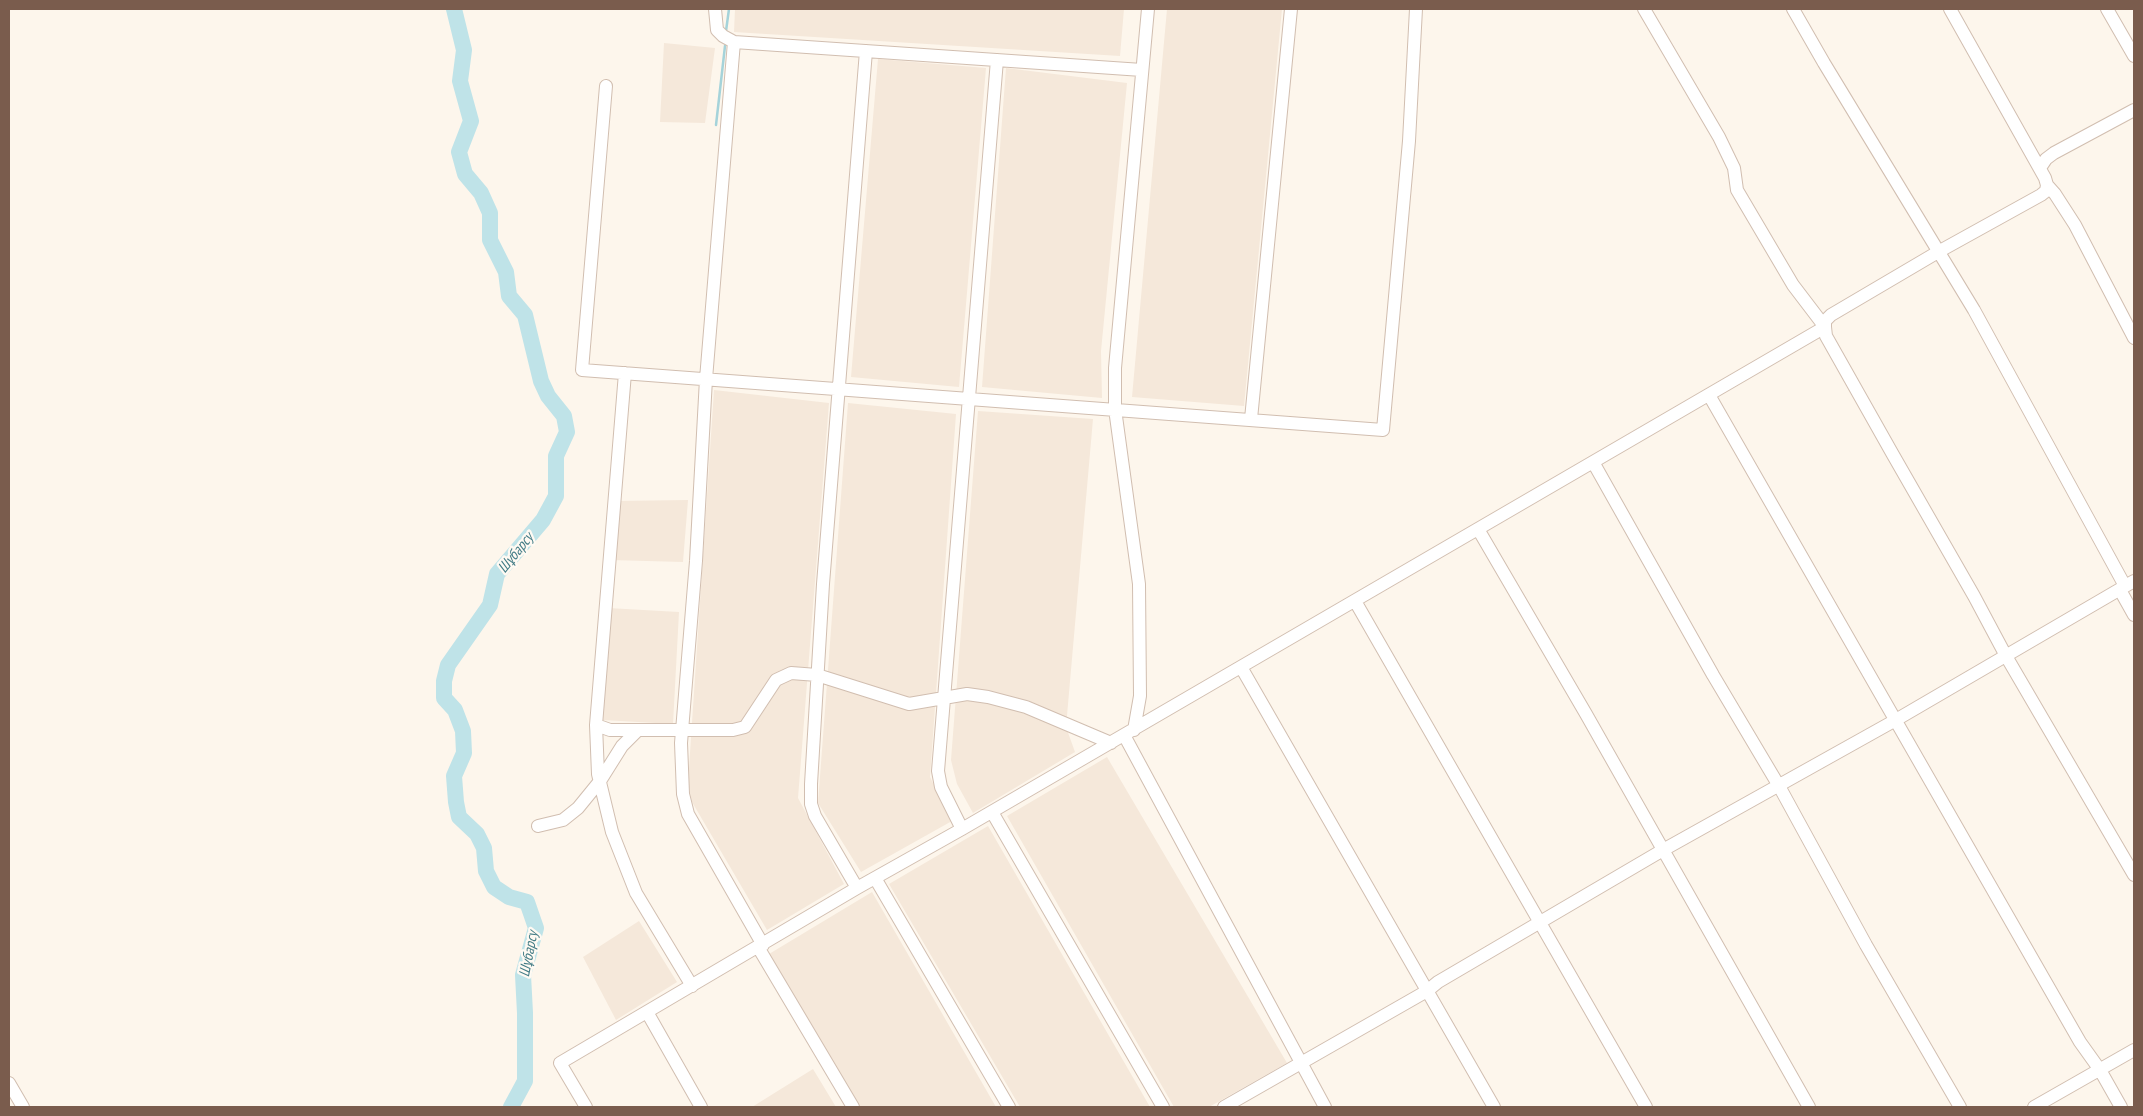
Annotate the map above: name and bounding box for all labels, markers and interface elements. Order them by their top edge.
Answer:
water label: Шұбарсу [494,529,538,577]
water label: Шұбарсу [516,930,542,978]

